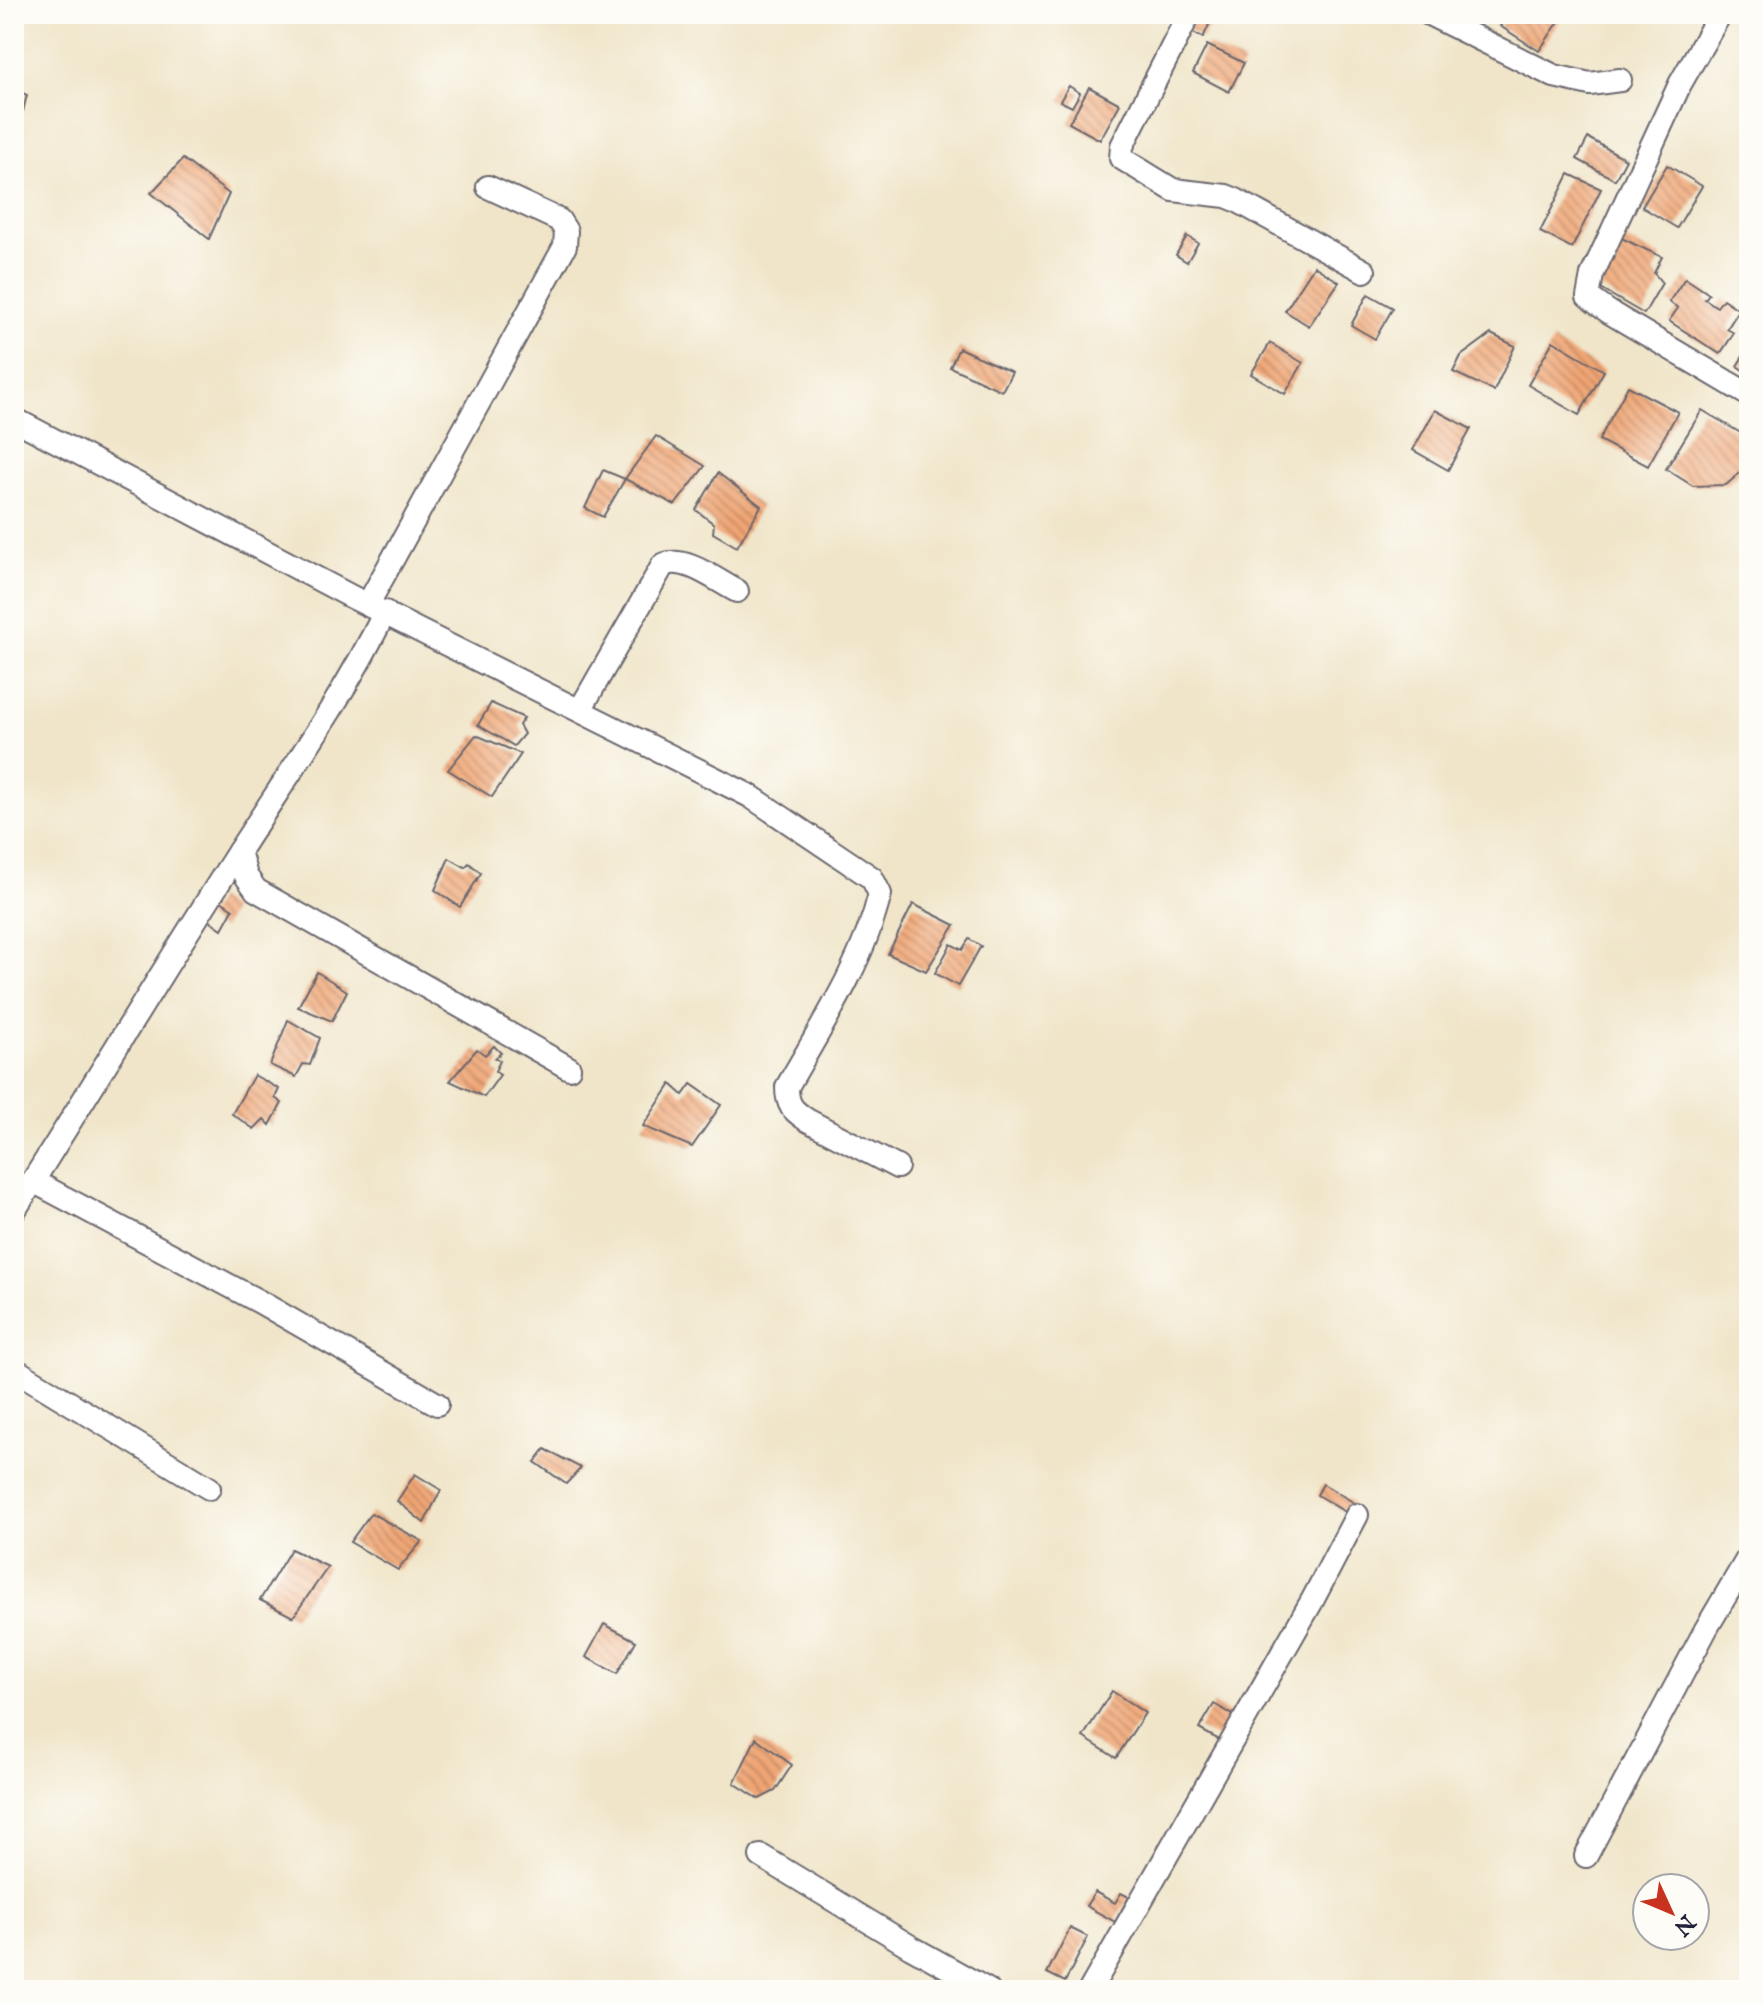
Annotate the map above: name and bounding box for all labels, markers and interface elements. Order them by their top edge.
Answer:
north arrow [1631,1872,1711,1952]
text: N [1667,1907,1701,1941]

